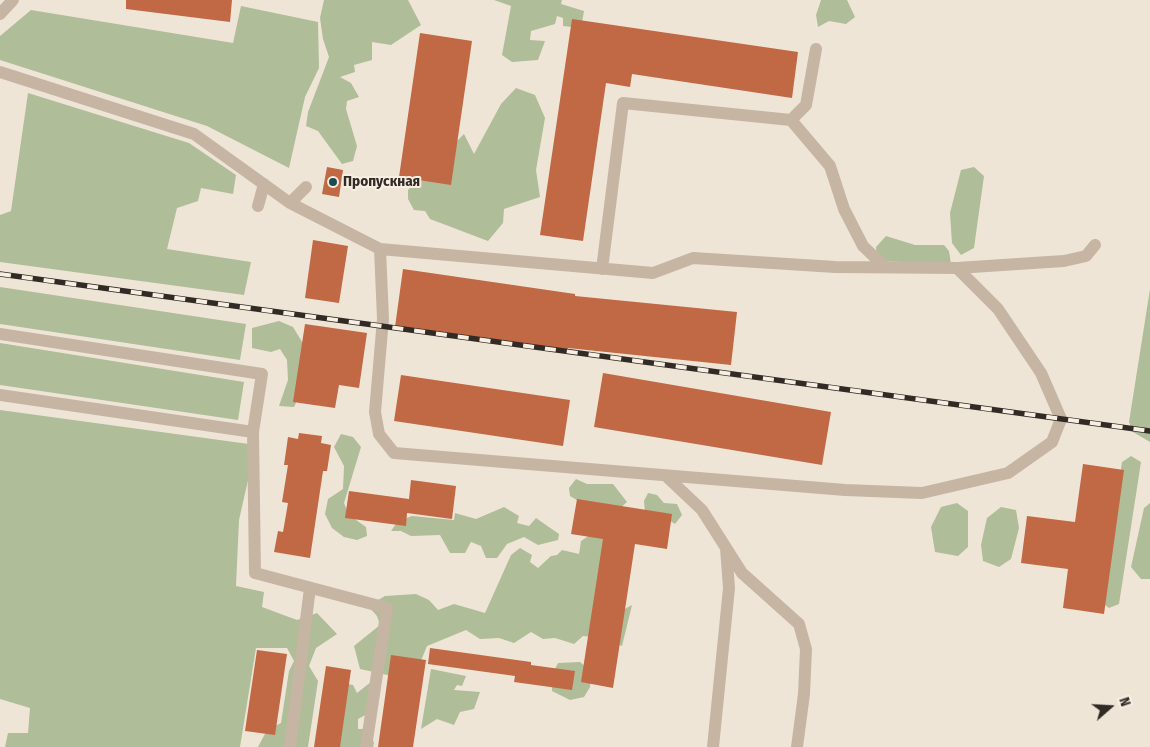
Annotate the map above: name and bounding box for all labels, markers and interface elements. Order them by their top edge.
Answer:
place label: Пропускная [343,173,420,191]
marker: Пропускная [327,176,339,188]
north arrow [1085,682,1135,732]
text: N [1115,695,1134,709]

